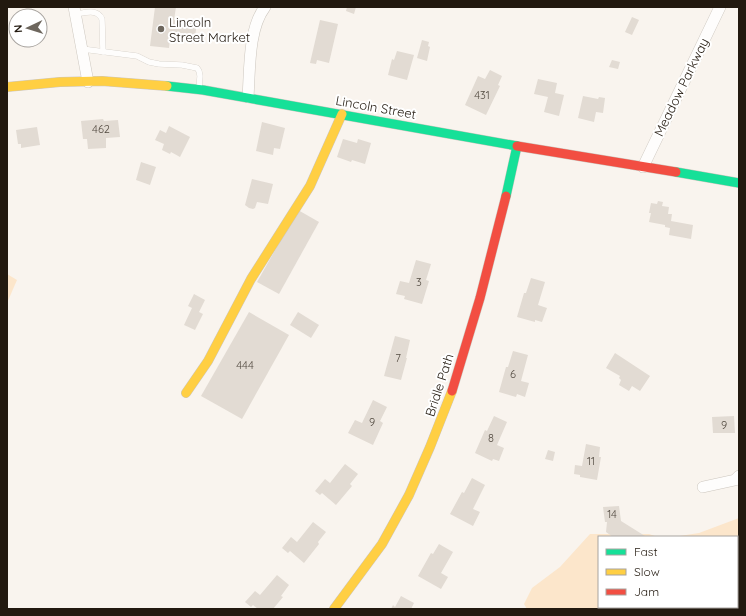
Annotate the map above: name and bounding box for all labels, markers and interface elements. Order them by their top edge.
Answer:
north arrow [8,8,48,48]
place label: Lincoln Street Market [169,14,250,45]
text: N [11,24,25,33]
marker: Lincoln Street Market [156,24,166,34]
street label: Meadow Parkway [650,35,712,139]
house number: 431 [474,88,490,102]
street label: Lincoln Street [335,92,417,122]
house number: 462 [92,122,110,136]
house number: 3 [416,275,422,289]
house number: 7 [395,351,401,365]
street label: Bridle Path [421,352,457,418]
house number: 444 [236,358,254,372]
house number: 6 [510,367,516,381]
house number: 9 [369,415,375,429]
house number: 9 [721,418,727,432]
house number: 8 [488,431,494,445]
house number: 11 [587,454,595,468]
house number: 14 [607,507,617,521]
legend [598,536,738,608]
text: Fast [634,544,658,559]
text: Slow [634,564,660,579]
text: Jam [634,584,659,599]

